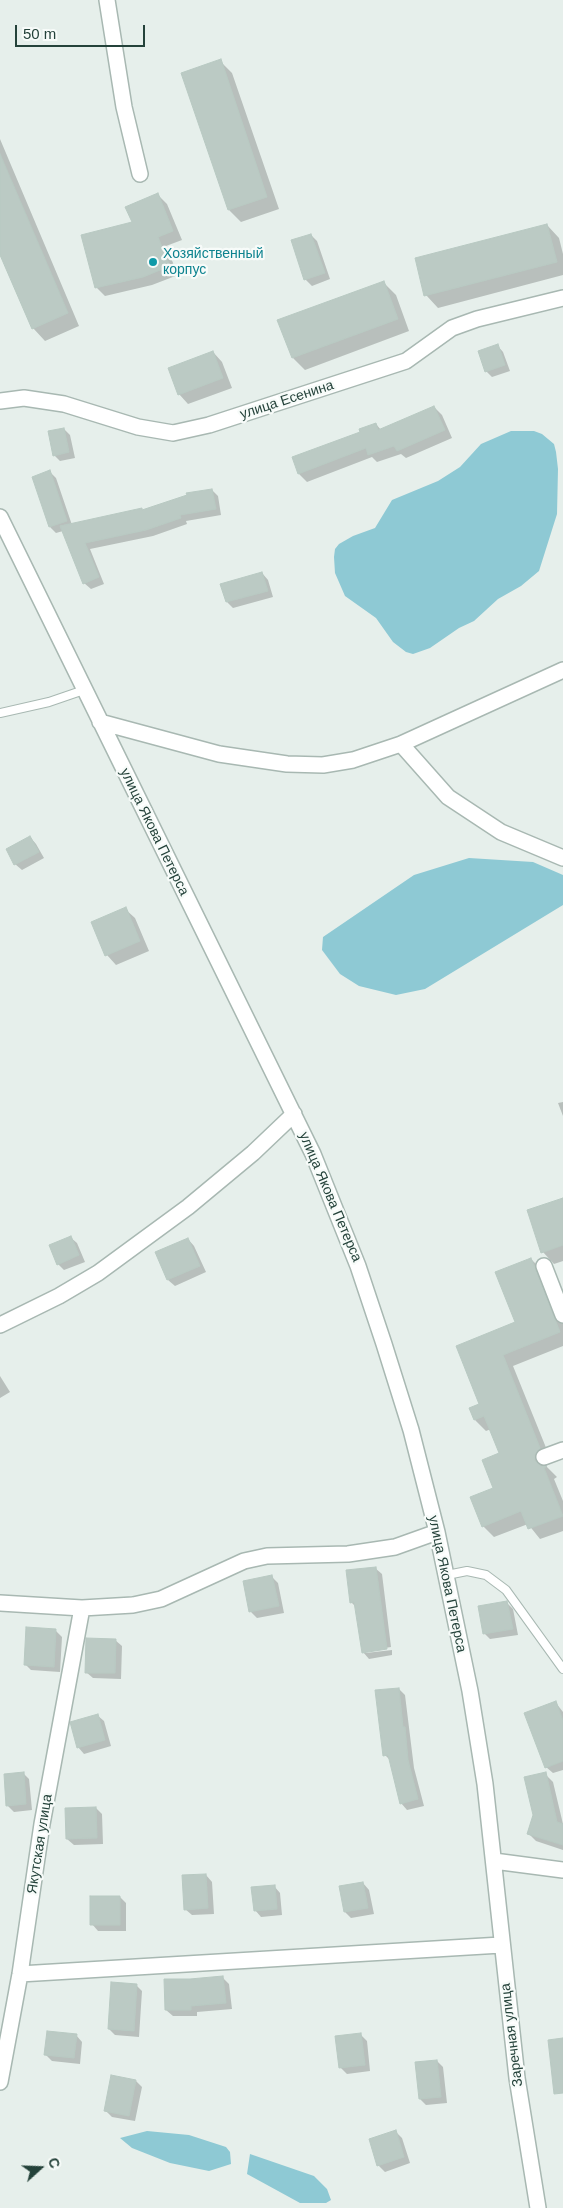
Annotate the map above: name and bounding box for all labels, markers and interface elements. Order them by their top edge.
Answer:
scale bar [18,15,148,47]
text: 50 m [23,25,56,42]
place label: Хозяйственный корпус [163,246,263,278]
marker: Хозяйственный корпус [147,256,159,268]
street label: улица Есенина [238,377,336,423]
street label: улица Якова Петерса [116,766,192,898]
street label: улица Якова Петерса [295,1130,365,1264]
street label: улица Якова Петерса [424,1514,470,1654]
street label: Якутская улица [24,1793,56,1895]
street label: Заречная улица [497,1982,527,2088]
north arrow [15,2143,65,2193]
text: С [45,2155,63,2170]

